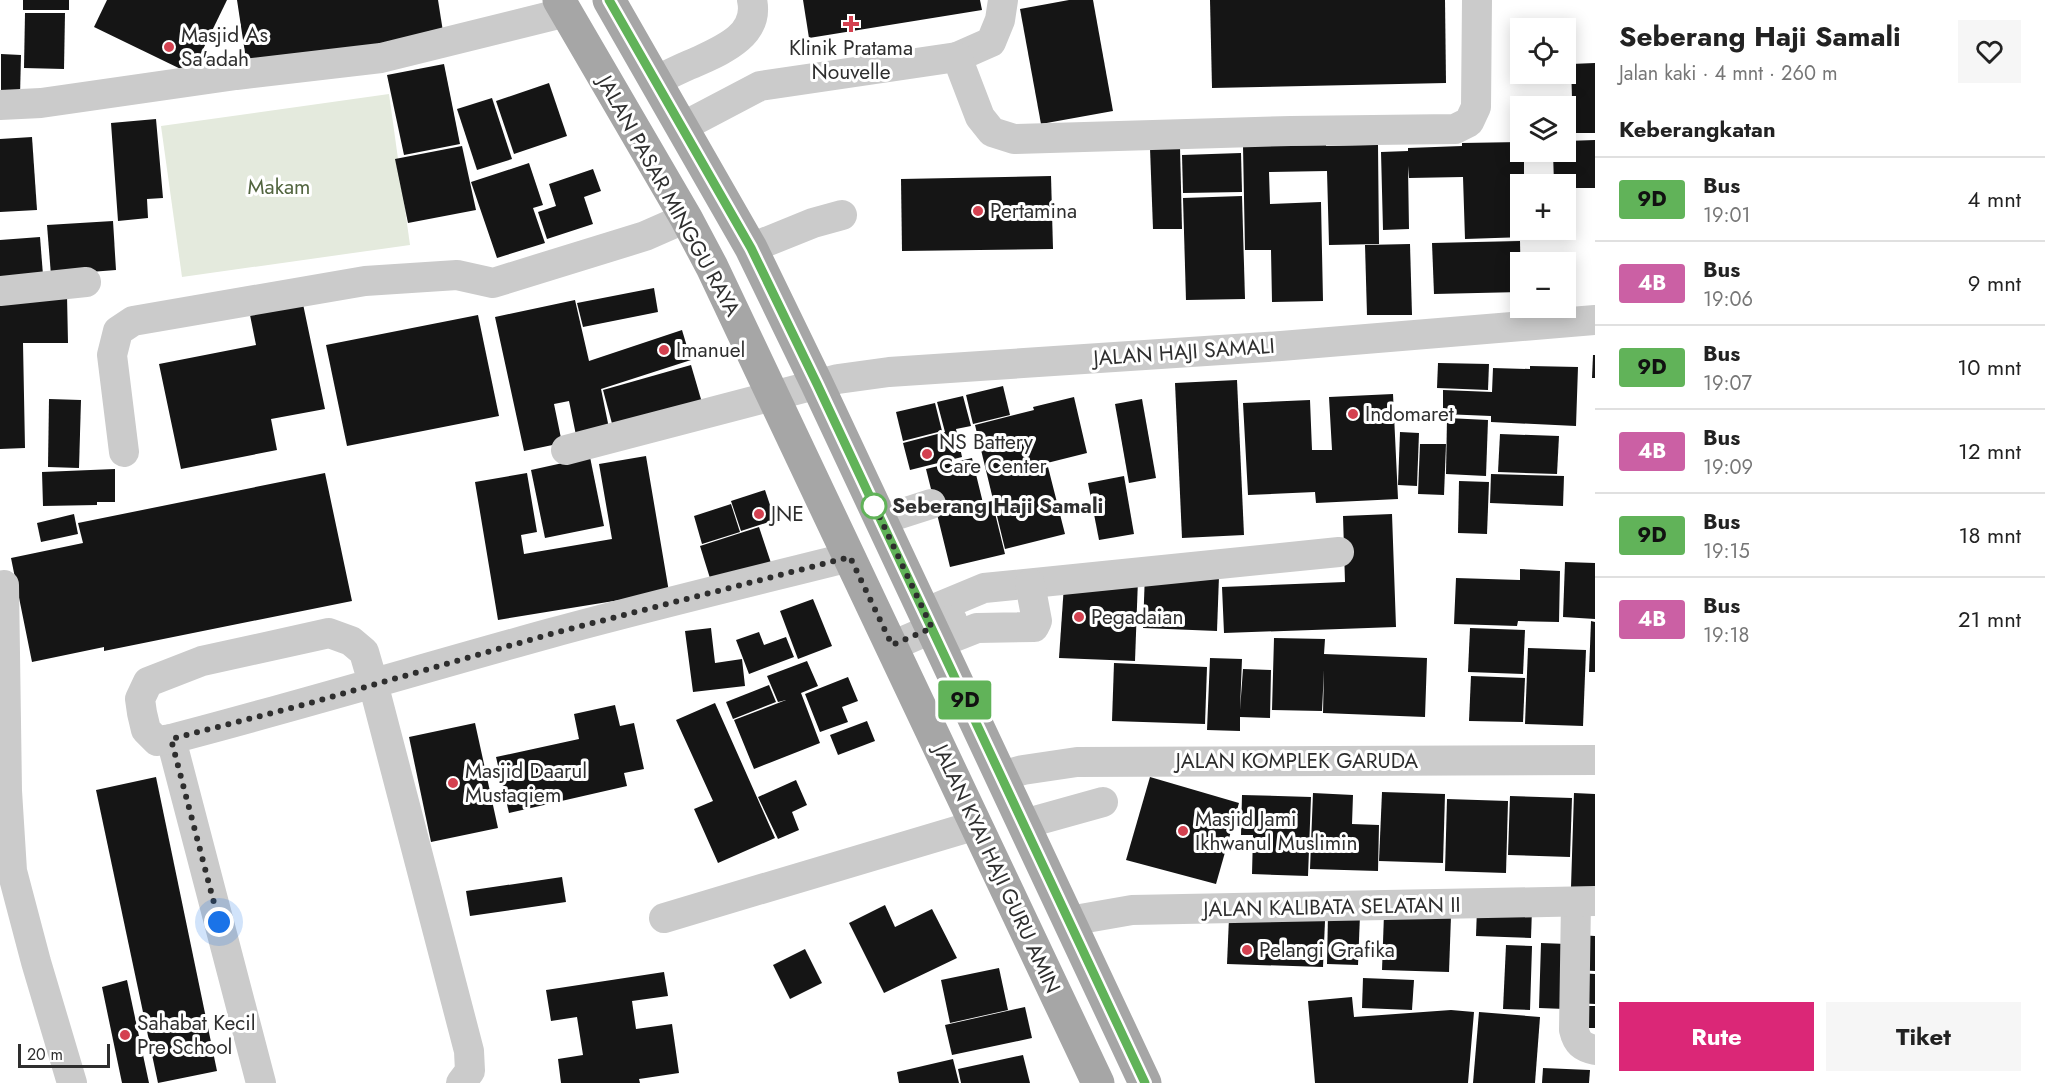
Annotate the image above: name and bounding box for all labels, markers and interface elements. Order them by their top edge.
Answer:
marker: Klinik Pratama Nouvelle [842,15,860,33]
text: Seberang Haji Samali [1619,16,1901,57]
map controls [1510,18,1576,318]
button: locate [1510,18,1576,84]
place label: Masjid As Sa'adah [181,20,268,74]
button: heart [1958,20,2021,83]
place label: Klinik Pratama Nouvelle [789,33,913,87]
marker: Masjid As Sa'adah [162,40,176,54]
text: Jalan kaki · 4 mnt · 260 m [1619,59,1838,88]
street label: JALAN PASAR MINGGU RAYA [589,68,748,322]
button: layers [1510,96,1576,162]
text: Keberangkatan [1619,113,1776,145]
text: Bus [1703,169,1740,201]
park label: Makam [248,172,310,202]
button: + [1510,174,1576,240]
text: 4 mnt [1968,183,2021,215]
text: 9D [1637,184,1667,214]
place label: Pertamina [990,196,1077,226]
text: 19:01 [1703,201,1751,230]
marker: Pertamina [971,204,985,218]
button: − [1510,252,1576,318]
text: Bus [1703,253,1740,285]
text: 9 mnt [1968,267,2021,299]
text: 4B [1638,268,1666,298]
text: 19:06 [1703,285,1753,314]
street label: JALAN HAJI SAMALI [1089,331,1276,374]
place label: Imanuel [676,335,745,365]
text: Bus [1703,337,1740,369]
marker: Imanuel [657,343,671,357]
text: 10 mnt [1957,351,2021,383]
text: 9D [1637,352,1667,382]
text: 19:07 [1703,369,1752,398]
place label: Indomaret [1365,399,1454,429]
marker: Indomaret [1346,407,1360,421]
text: Bus [1703,421,1740,453]
place label: NS Battery Care Center [939,427,1048,481]
text: 12 mnt [1958,435,2021,467]
text: 4B [1638,436,1666,466]
marker: NS Battery Care Center [920,447,934,461]
text: 19:09 [1703,453,1753,482]
place label: Seberang Haji Samali [892,491,1103,521]
marker: Seberang Haji Samali [861,493,887,519]
place label: JNE [768,499,804,529]
text: Bus [1703,505,1740,537]
marker: JNE [752,507,766,521]
text: 18 mnt [1958,519,2021,551]
text: 9D [1637,520,1667,550]
text: 19:15 [1703,537,1750,566]
text: Bus [1703,589,1740,621]
place label: Pegadaian [1091,602,1183,632]
text: 21 mnt [1958,603,2021,635]
text: 4B [1638,604,1666,634]
marker: Pegadaian [1072,610,1086,624]
text: 19:18 [1703,621,1749,650]
line badge: 9D [938,680,992,720]
text: 9D [950,685,980,715]
street label: JALAN KYAI HAJI GURU AMIN [925,737,1068,998]
street label: JALAN KOMPLEK GARUDA [1173,746,1418,776]
place label: Masjid Daarul Mustaqiem [465,756,587,810]
marker: Masjid Daarul Mustaqiem [446,776,460,790]
place label: Masjid Jami Ikhwanul Muslimin [1195,804,1358,858]
marker: Masjid Jami Ikhwanul Muslimin [1176,824,1190,838]
street label: JALAN KALIBATA SELATAN II [1200,890,1461,924]
your location [204,907,234,937]
place label: Pelangi Grafika [1259,935,1395,965]
marker: Pelangi Grafika [1240,943,1254,957]
button: Rute [1619,1002,1814,1071]
button: Tiket [1826,1002,2021,1071]
place label: Sahabat Kecil Pre School [137,1008,256,1062]
marker: Sahabat Kecil Pre School [118,1028,132,1042]
scale bar [18,1041,110,1068]
text: 20 m [27,1043,63,1066]

